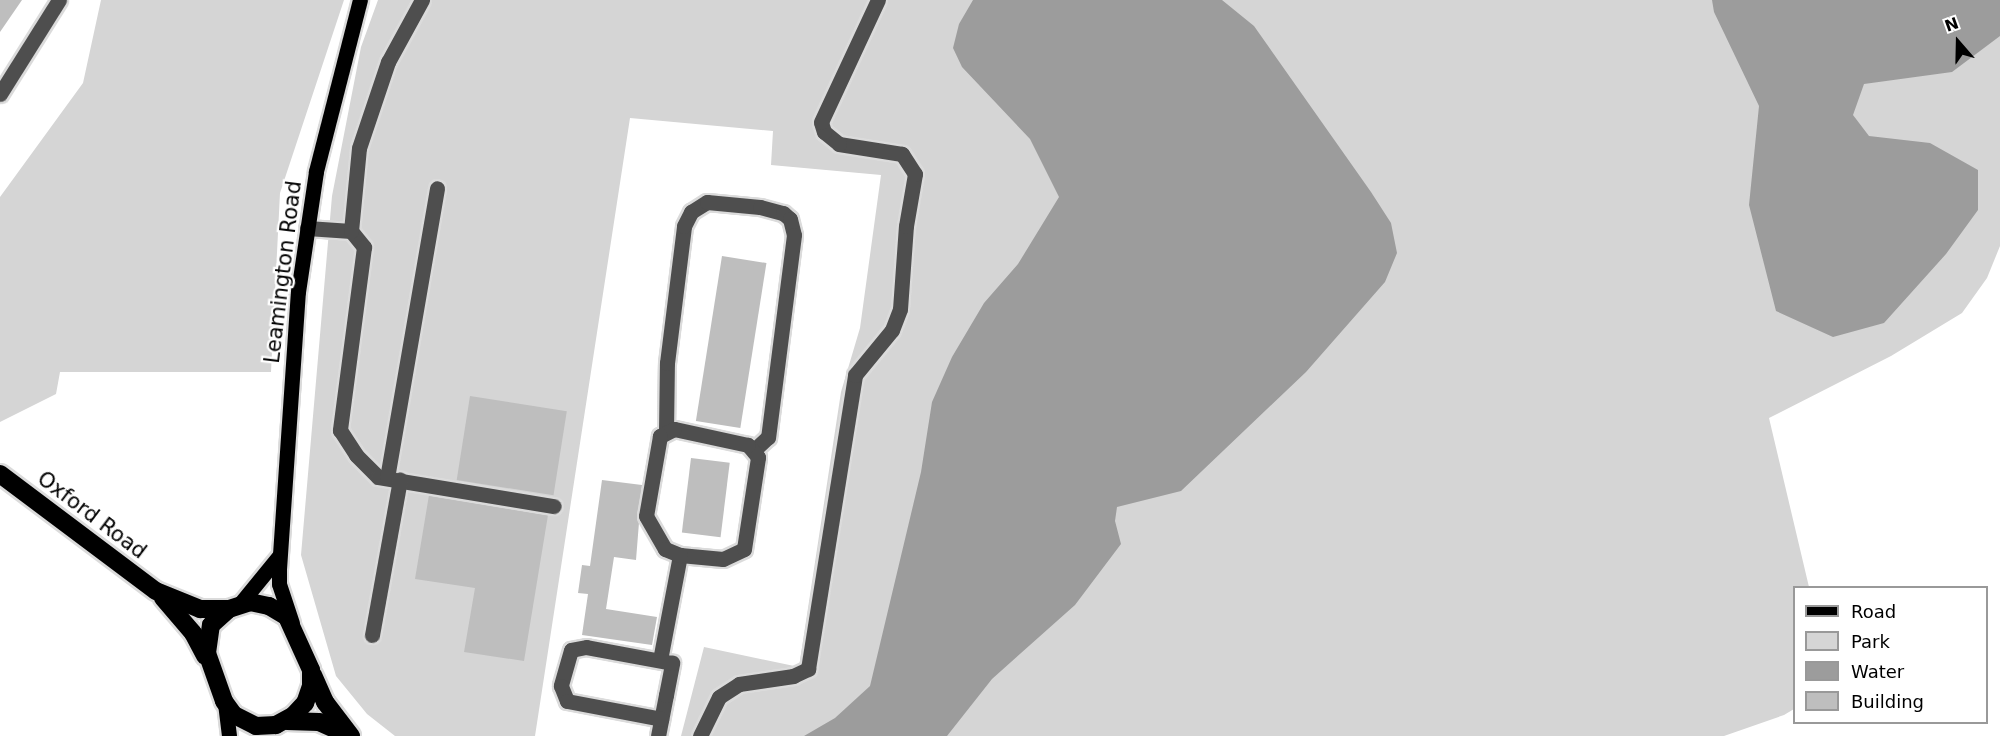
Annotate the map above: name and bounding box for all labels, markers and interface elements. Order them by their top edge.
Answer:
north arrow [1928,12,1988,72]
text: N [1942,13,1961,36]
street label: Leamington Road [259,179,307,365]
street label: Oxford Road [32,466,152,564]
legend [1793,586,1988,724]
text: Road [1851,601,1896,622]
text: Park [1851,631,1890,652]
text: Water [1851,661,1904,682]
text: Building [1851,691,1924,712]

